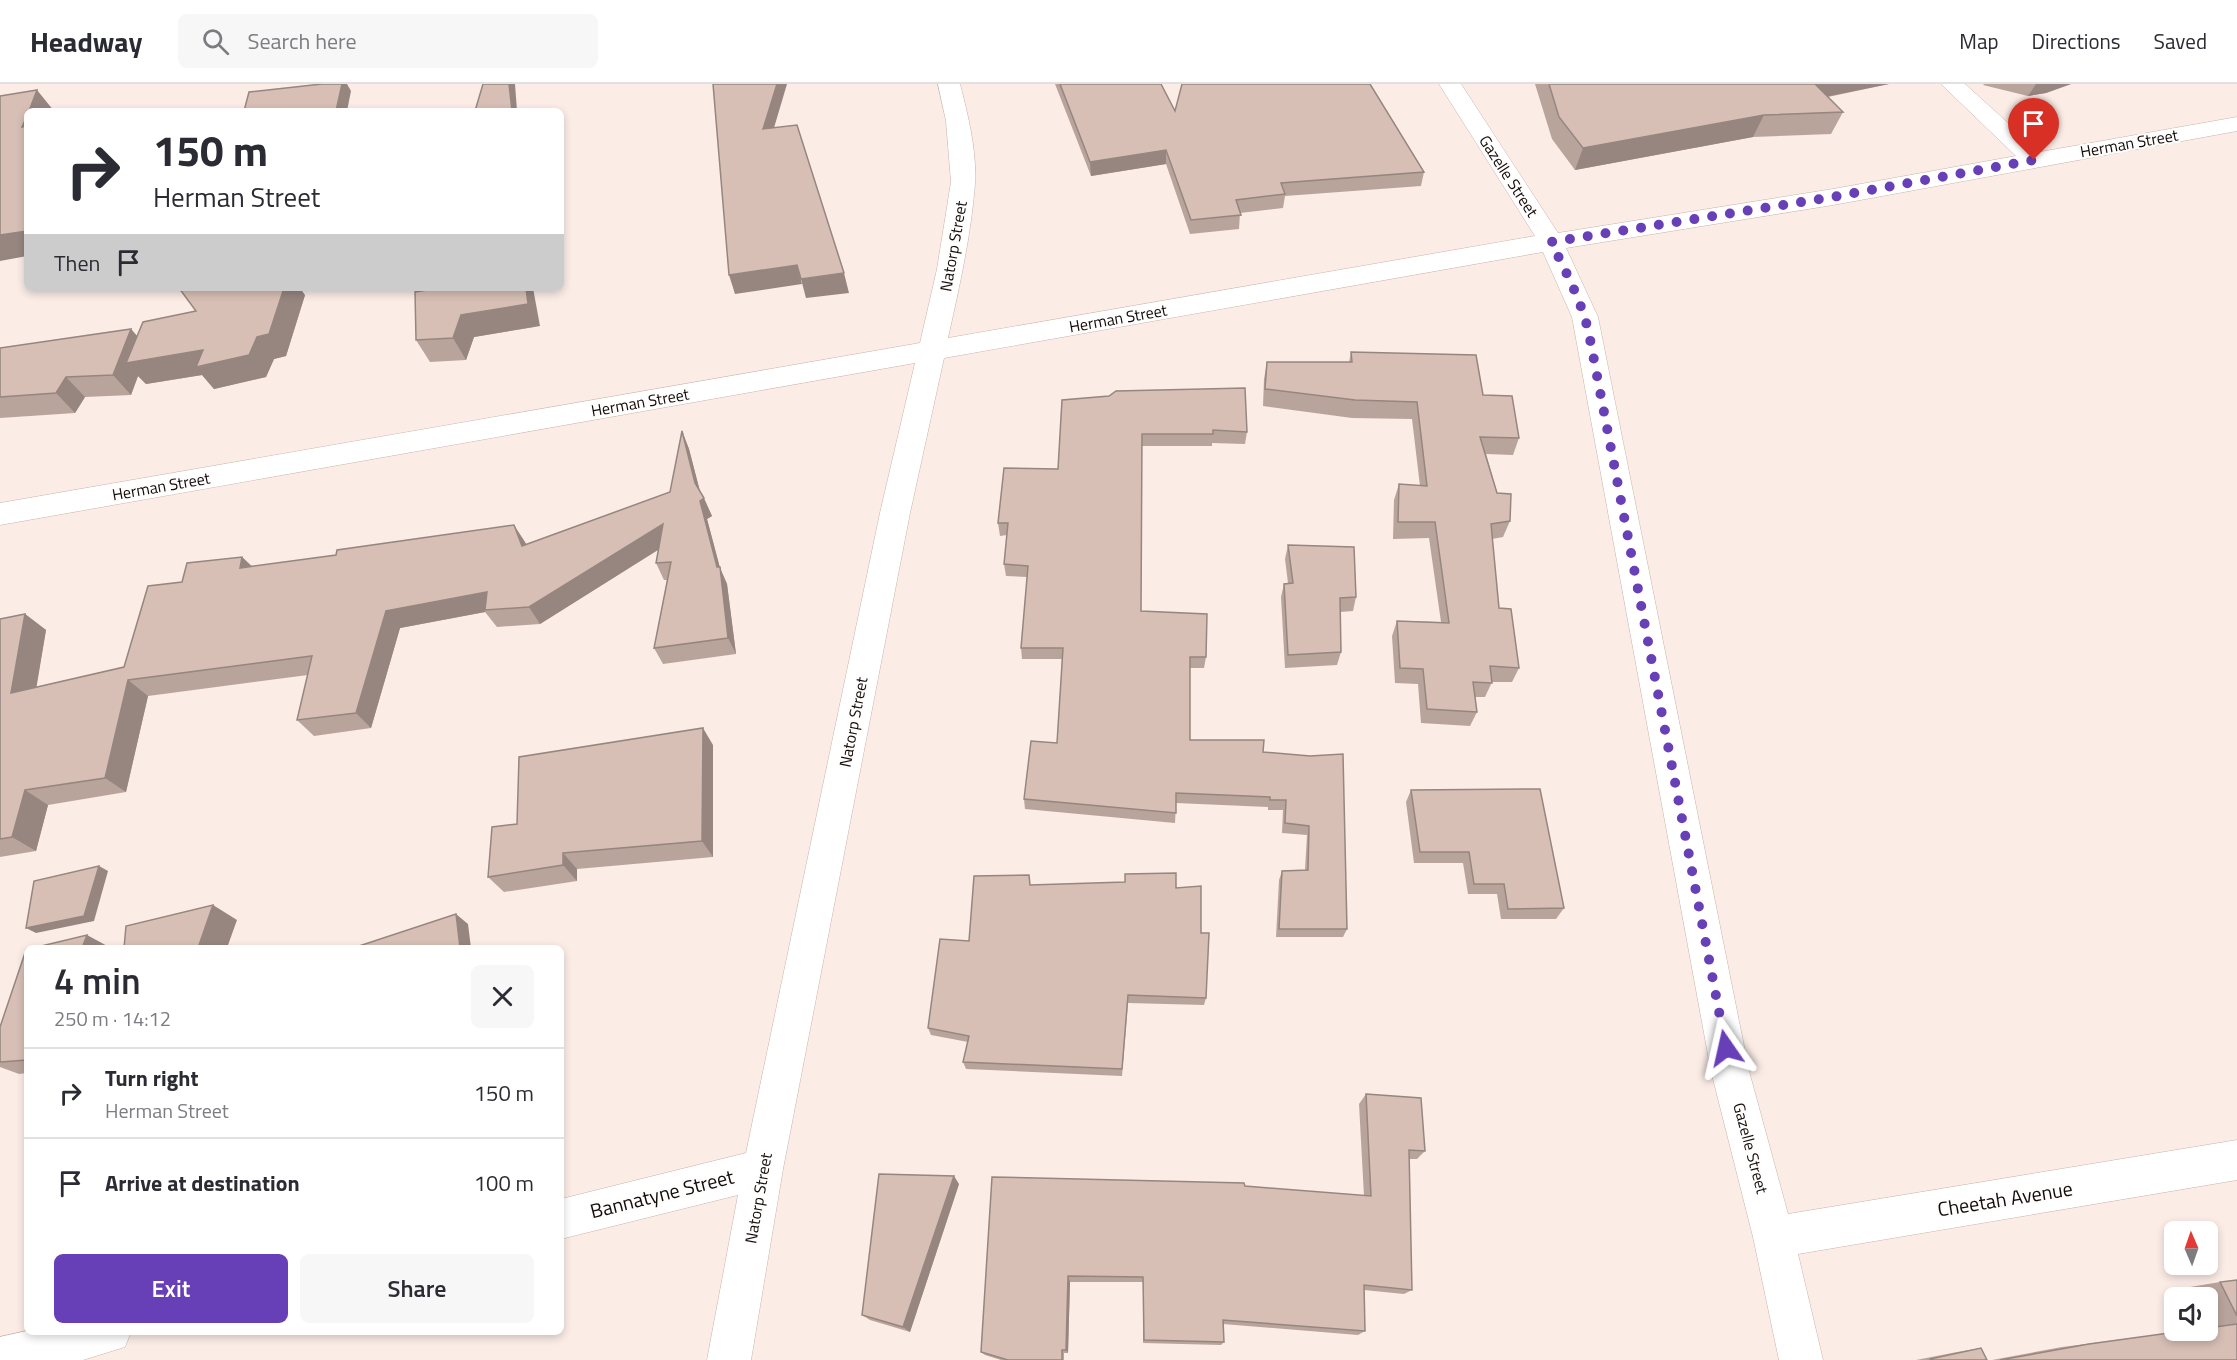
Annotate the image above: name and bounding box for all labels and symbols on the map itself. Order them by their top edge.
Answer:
pin [2008,98,2059,160]
street label: Herman Street [2078,123,2180,163]
street label: Gazelle Street [1473,130,1545,222]
street label: Natorp Street [933,198,973,293]
street label: Herman Street [1067,298,1169,338]
street label: Herman Street [589,382,691,422]
street label: Herman Street [110,466,212,506]
street label: Natorp Street [832,674,874,769]
position arrow [1694,1016,1758,1080]
street label: Gazelle Street [1727,1100,1775,1197]
street label: Natorp Street [738,1150,778,1245]
street label: Bannatyne Street [587,1161,737,1226]
street label: Cheetah Avenue [1935,1173,2075,1224]
north arrow [2164,1221,2218,1275]

